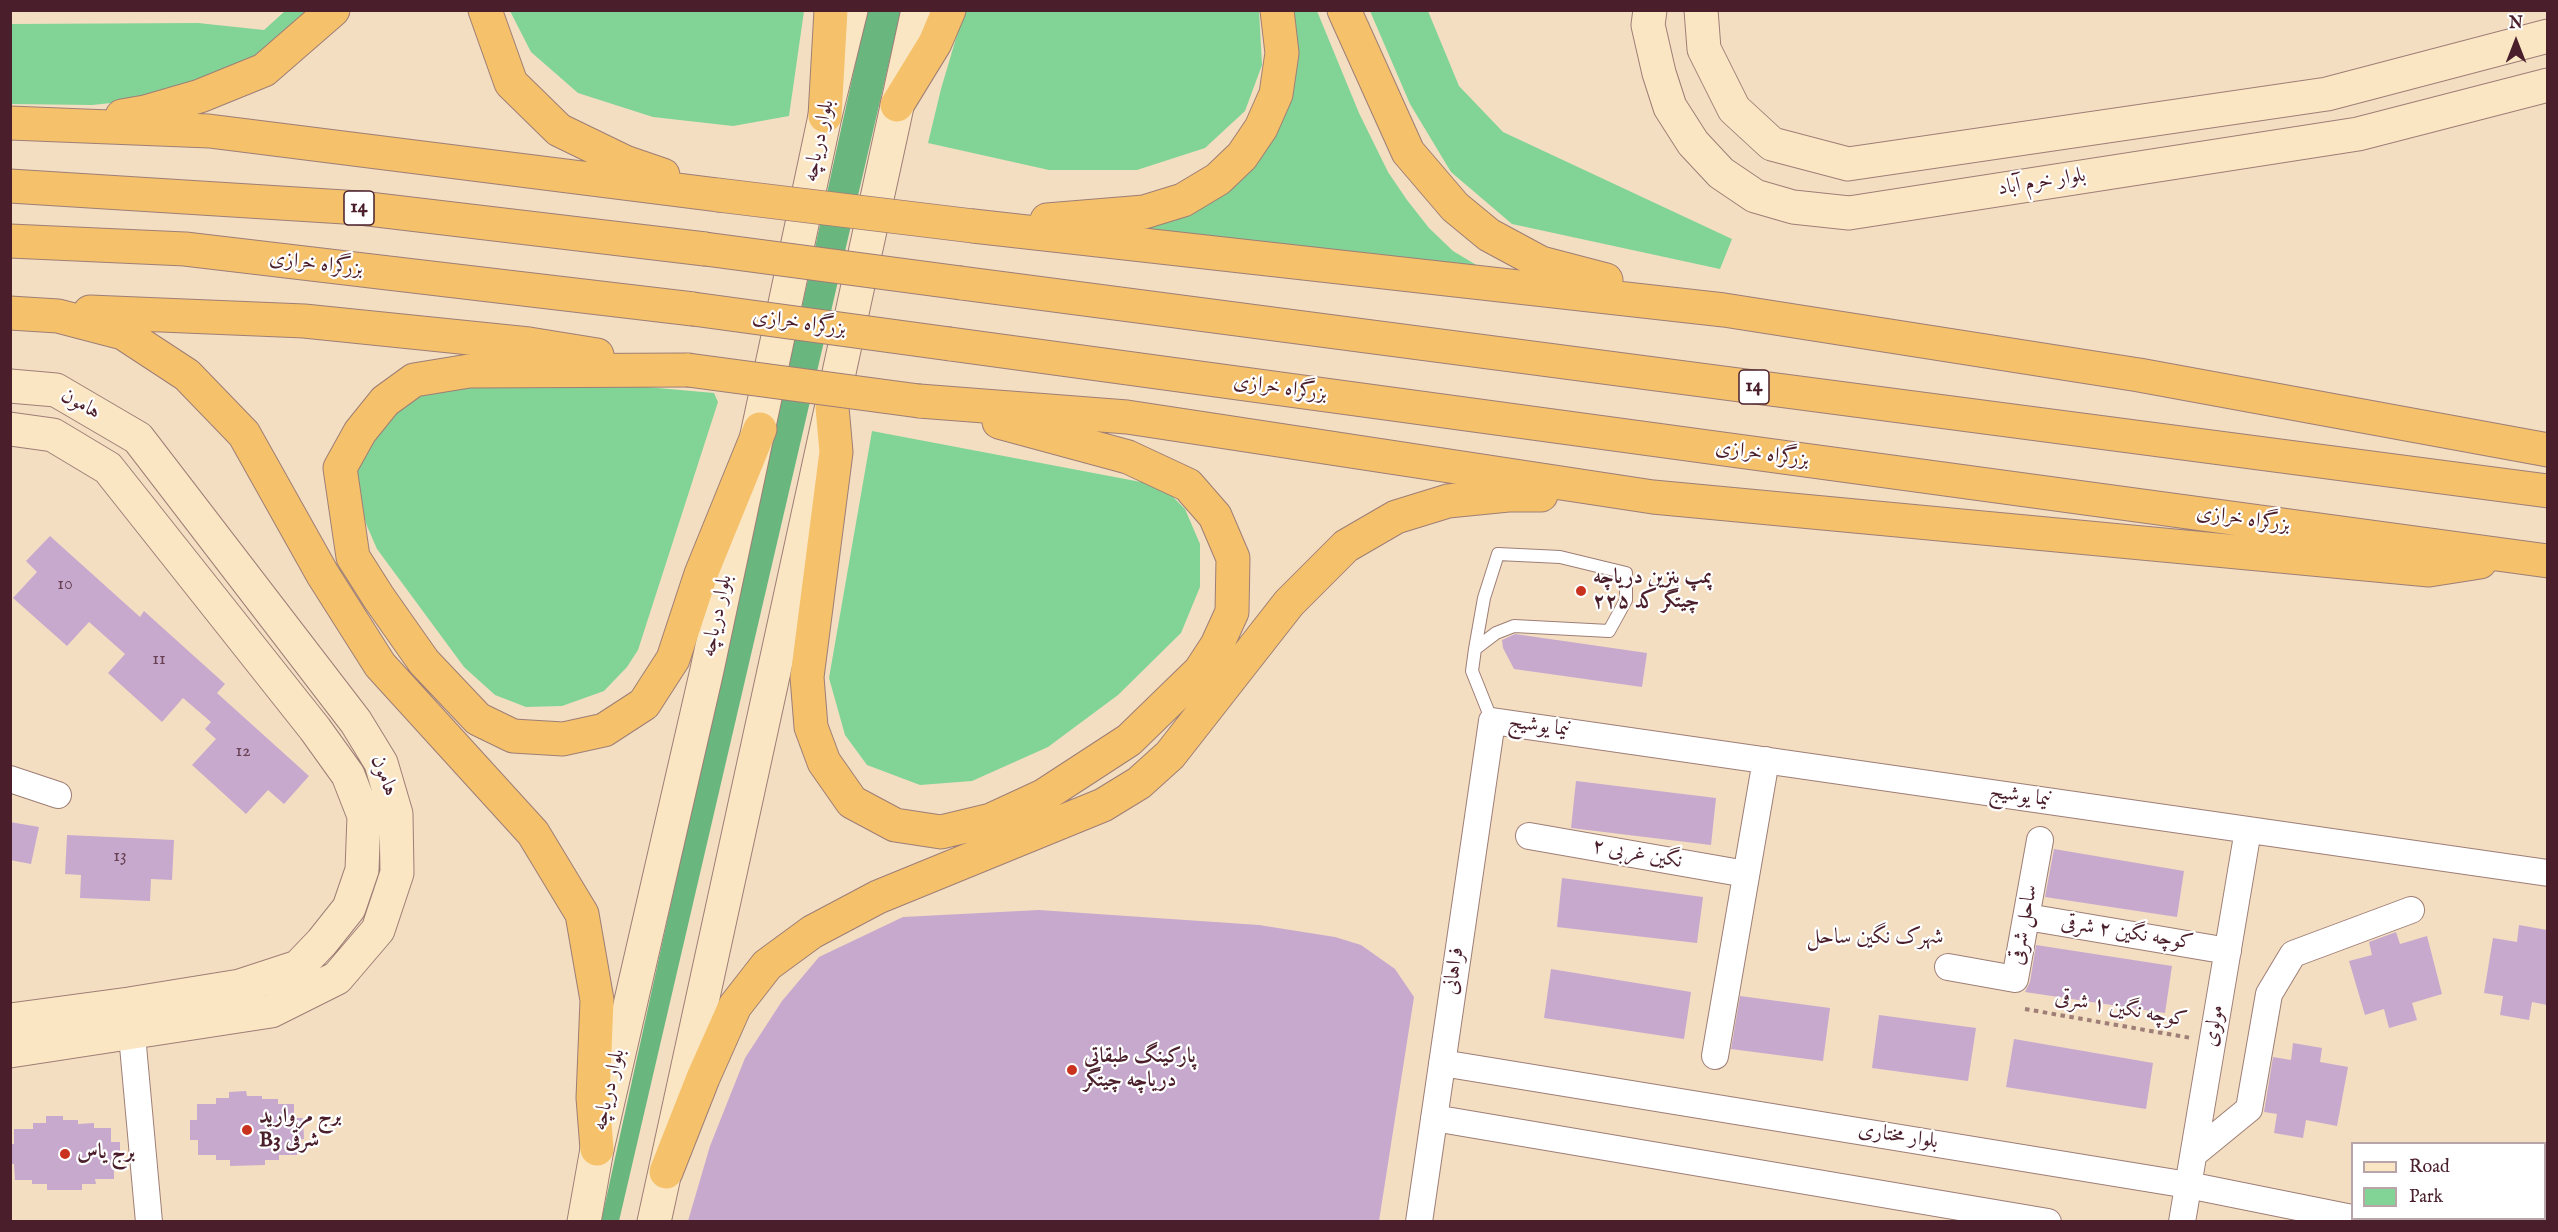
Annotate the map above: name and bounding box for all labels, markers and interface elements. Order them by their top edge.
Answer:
north arrow [2486,12,2546,72]
text: N [2509,14,2523,34]
street label: بلوار دریاچه [799,98,841,184]
street label: بلوار خرم آباد [1996,164,2088,202]
road number: 14 [344,191,374,225]
street label: بزرگراه خرازی [268,247,364,283]
street label: بزرگراه خرازی [751,305,847,343]
street label: بزرگراه خرازی [1232,370,1328,408]
road number: 14 [1739,370,1769,404]
street label: هامون [56,384,104,426]
street label: بزرگراه خرازی [1714,436,1810,474]
street label: بزرگراه خرازی [2195,501,2291,539]
place label: پمپ بنزین دریاچه چیتگر کد ۲۲۵ [1593,566,1712,616]
street label: بلوار دریاچه [697,573,739,659]
house number: 10 [57,574,73,596]
marker: پمپ بنزین دریاچه چیتگر کد ۲۲۵ [1574,584,1588,598]
house number: 11 [152,649,166,671]
street label: نیما یوشیج [1507,710,1571,744]
house number: 12 [235,741,251,763]
street label: هامون [364,752,402,800]
street label: نیما یوشیج [1988,780,2052,814]
street label: نگین غربی ۲ [1590,835,1684,875]
house number: 13 [113,846,127,868]
street label: ساحل شرقی [2006,883,2044,967]
street label: کوچه نگین ۲ شرقی [2059,911,2195,957]
district label: شهرک نگین ساحل [1807,925,1943,951]
street label: فراهانی [1439,946,1471,996]
street label: کوچه نگین ۱ شرقی [2053,986,2189,1034]
street label: مولوی [2199,1003,2231,1049]
place label: پارکینگ طبقاتی دریاچه چیتگر [1084,1045,1196,1095]
street label: بلوار دریاچه [588,1047,632,1133]
marker: پارکینگ طبقاتی دریاچه چیتگر [1065,1063,1079,1077]
place label: برج مروارید B3 شرقی [259,1105,342,1155]
street label: بلوار مختاری [1856,1118,1940,1156]
marker: برج مروارید B3 شرقی [240,1123,254,1137]
place label: برج یاس [77,1141,135,1167]
legend [2351,1142,2546,1220]
marker: برج یاس [58,1147,72,1161]
text: Road [2409,1156,2450,1179]
text: Park [2409,1186,2443,1209]

